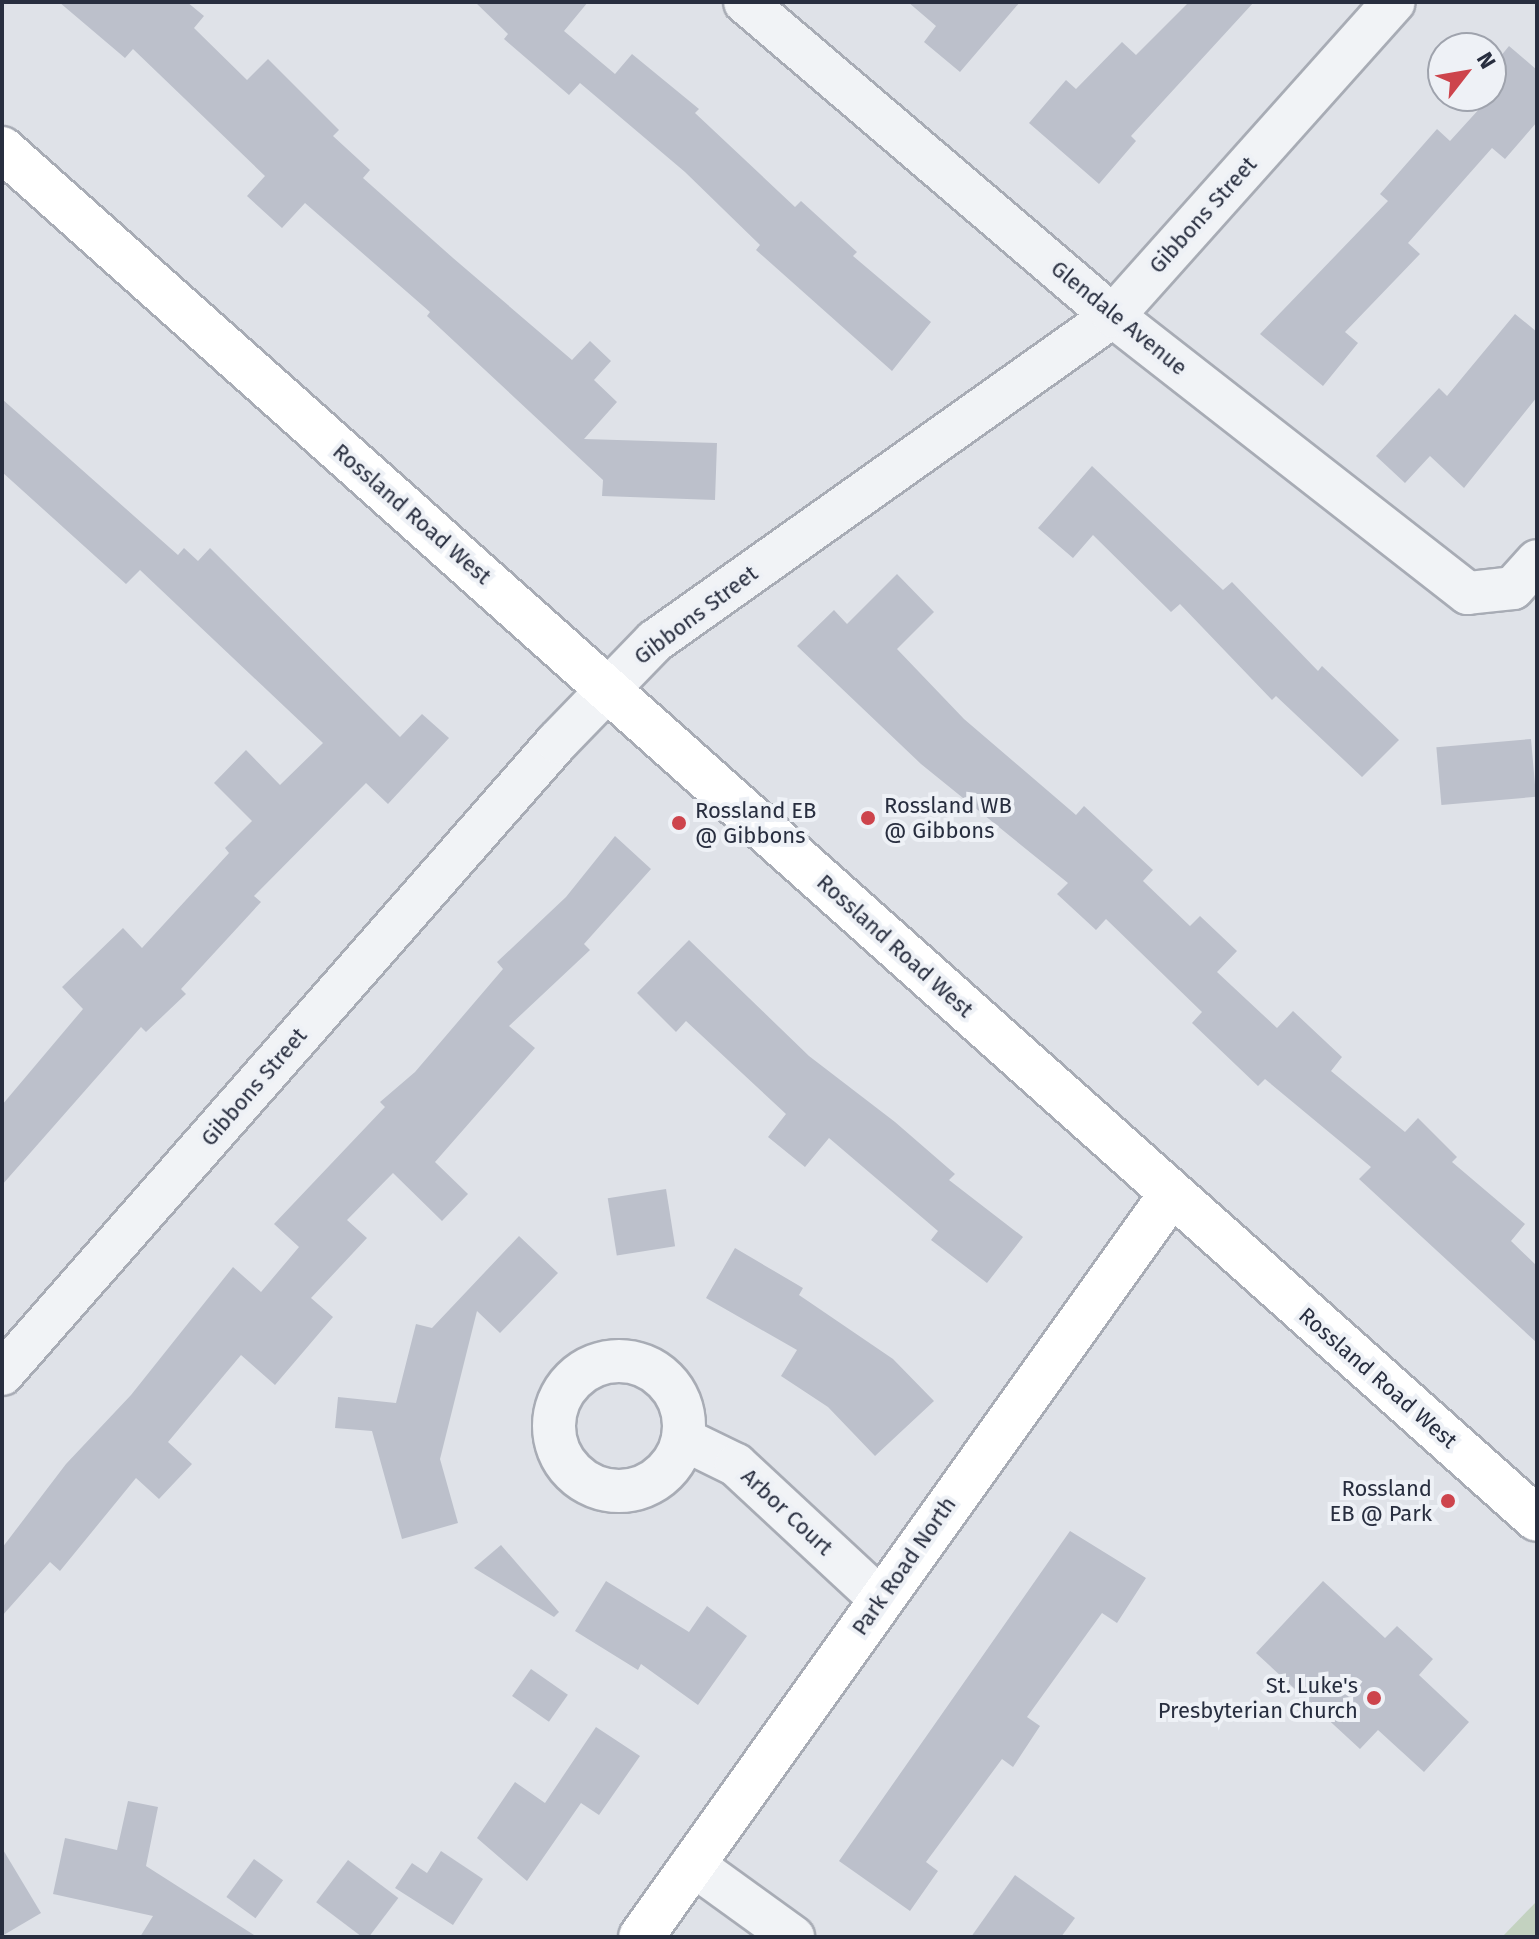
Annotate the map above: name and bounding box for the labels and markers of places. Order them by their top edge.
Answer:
place label: Rossland WB @ Gibbons [884,792,1012,844]
place label: Rossland EB @ Gibbons [695,797,816,848]
marker: Rossland WB @ Gibbons [859,809,877,827]
marker: Rossland EB @ Gibbons [670,814,688,832]
place label: Rossland EB @ Park [1329,1475,1432,1526]
marker: Rossland EB @ Park [1439,1492,1457,1510]
place label: St. Luke's Presbyterian Church [1158,1672,1358,1724]
marker: St. Luke's Presbyterian Church [1365,1689,1383,1707]

